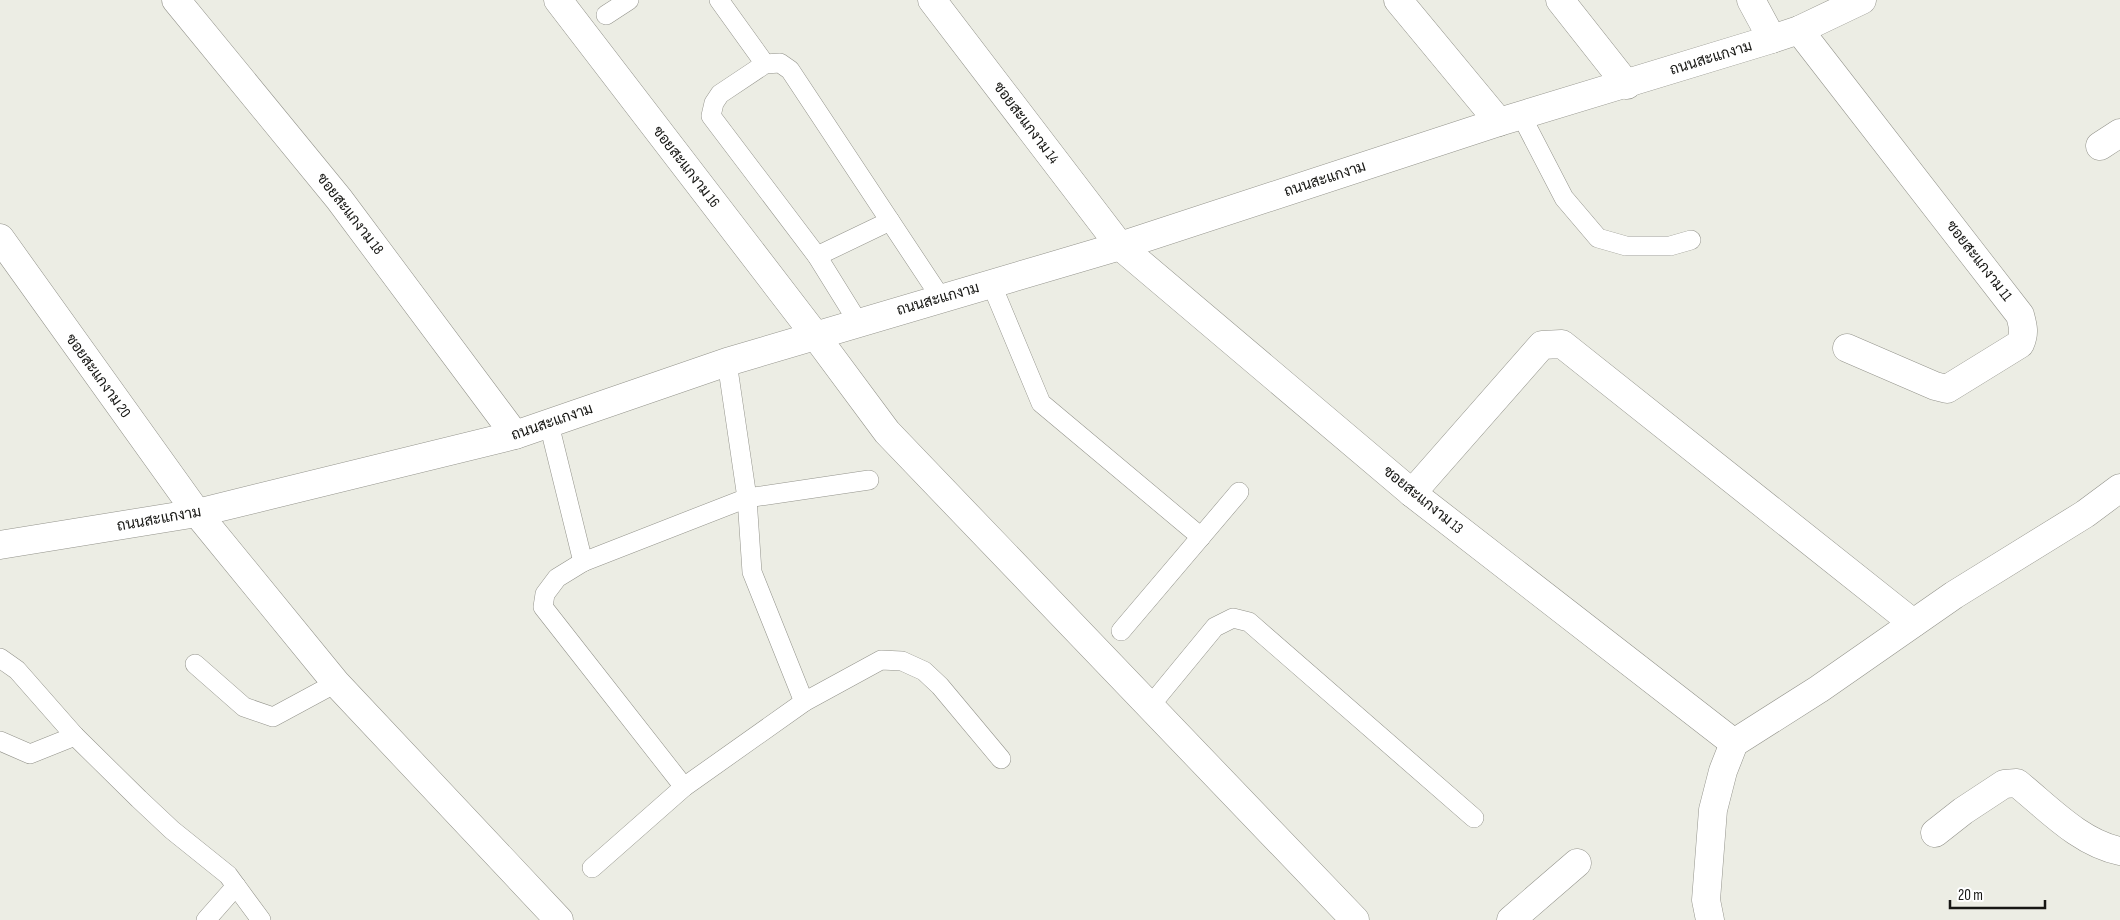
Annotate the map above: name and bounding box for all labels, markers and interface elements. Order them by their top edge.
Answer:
street label: ถนนสะแกงาม [1668,36,1754,80]
street label: ซอยสะแกงาม 14 [989,78,1063,168]
street label: ซอยสะแกงาม 16 [648,122,724,212]
street label: ถนนสะแกงาม [1282,157,1368,201]
street label: ซอยสะแกงาม 18 [312,169,388,259]
street label: ซอยสะแกงาม 11 [1942,217,2017,306]
street label: ถนนสะแกงาม [894,278,982,320]
street label: ซอยสะแกงาม 20 [61,330,135,422]
street label: ถนนสะแกงาม [509,399,595,445]
street label: ซอยสะแกงาม 13 [1379,462,1467,538]
street label: ถนนสะแกงาม [115,502,203,536]
scale bar [1950,878,2045,910]
text: 20 m [1958,886,1983,905]

